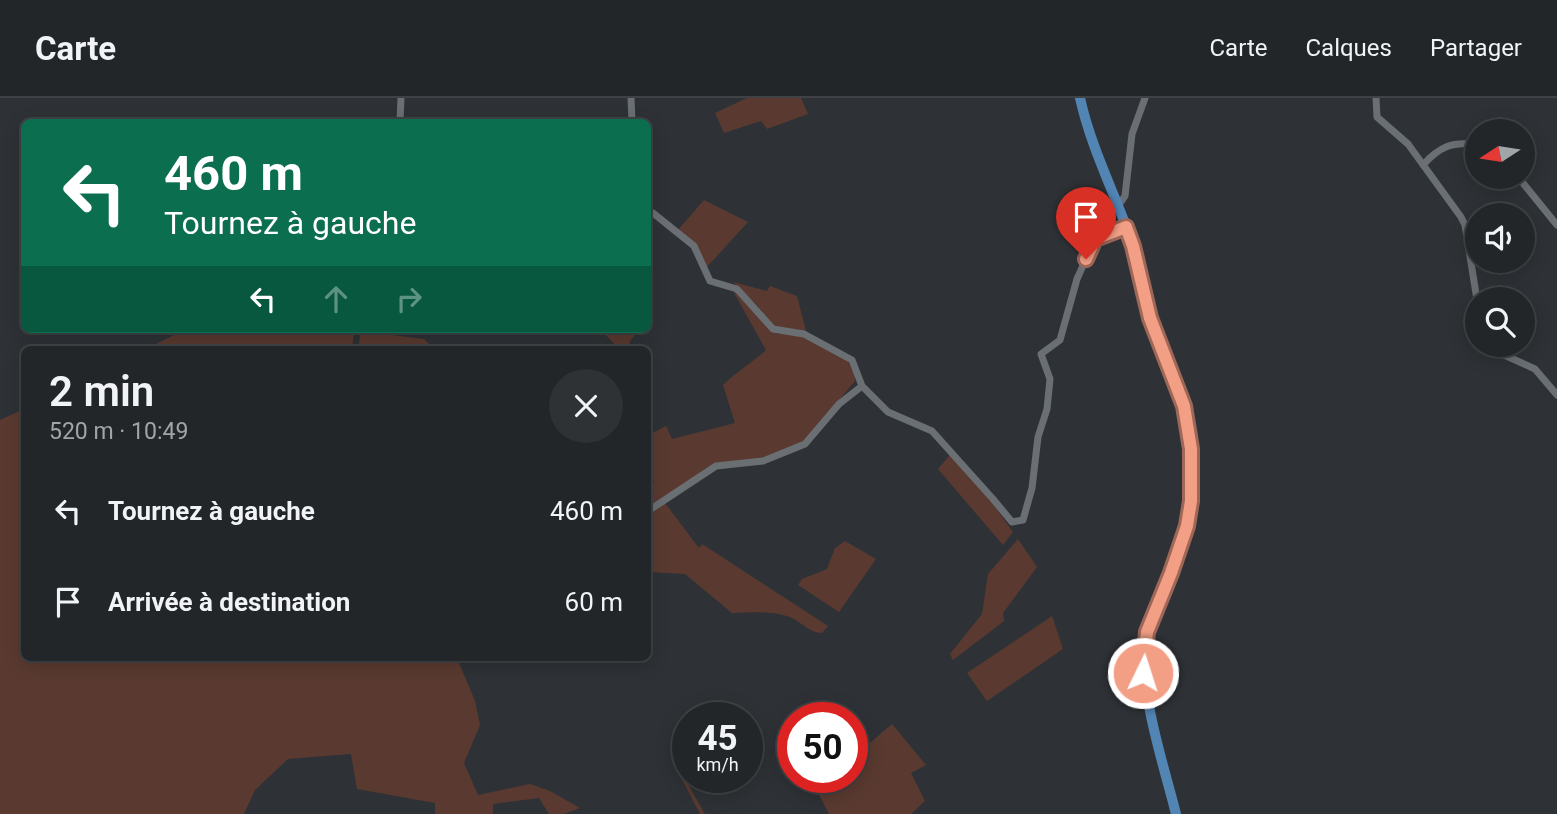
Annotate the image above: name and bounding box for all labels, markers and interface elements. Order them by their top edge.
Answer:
text: Carte [35,29,116,68]
text: Carte [1209,34,1267,62]
text: Calques [1305,34,1392,62]
text: Partager [1430,34,1522,62]
north arrow [1465,119,1535,189]
map controls [1465,119,1535,357]
text: 460 m [164,145,303,202]
icon: left [49,147,140,238]
pin [1056,187,1116,259]
icon: arrive [1067,198,1105,236]
button: sound [1465,203,1535,273]
text: Tournez à gauche [164,204,416,242]
icon: left [244,280,282,318]
icon: ahead [317,280,355,318]
icon: right [390,280,428,318]
button: search [1465,287,1535,357]
text: 2 min [49,367,154,416]
button: close [549,369,623,443]
text: 520 m · 10:49 [49,418,188,445]
icon: left [49,492,87,530]
text: Tournez à gauche [108,496,315,526]
text: 460 m [550,496,623,526]
icon: arrive [49,583,87,621]
text: Arrivée à destination [108,587,350,617]
text: 60 m [565,587,623,617]
position arrow [1106,636,1180,710]
speed limit sign: 50 [777,702,868,793]
text: 45 [697,718,738,759]
text: km/h [696,754,739,775]

